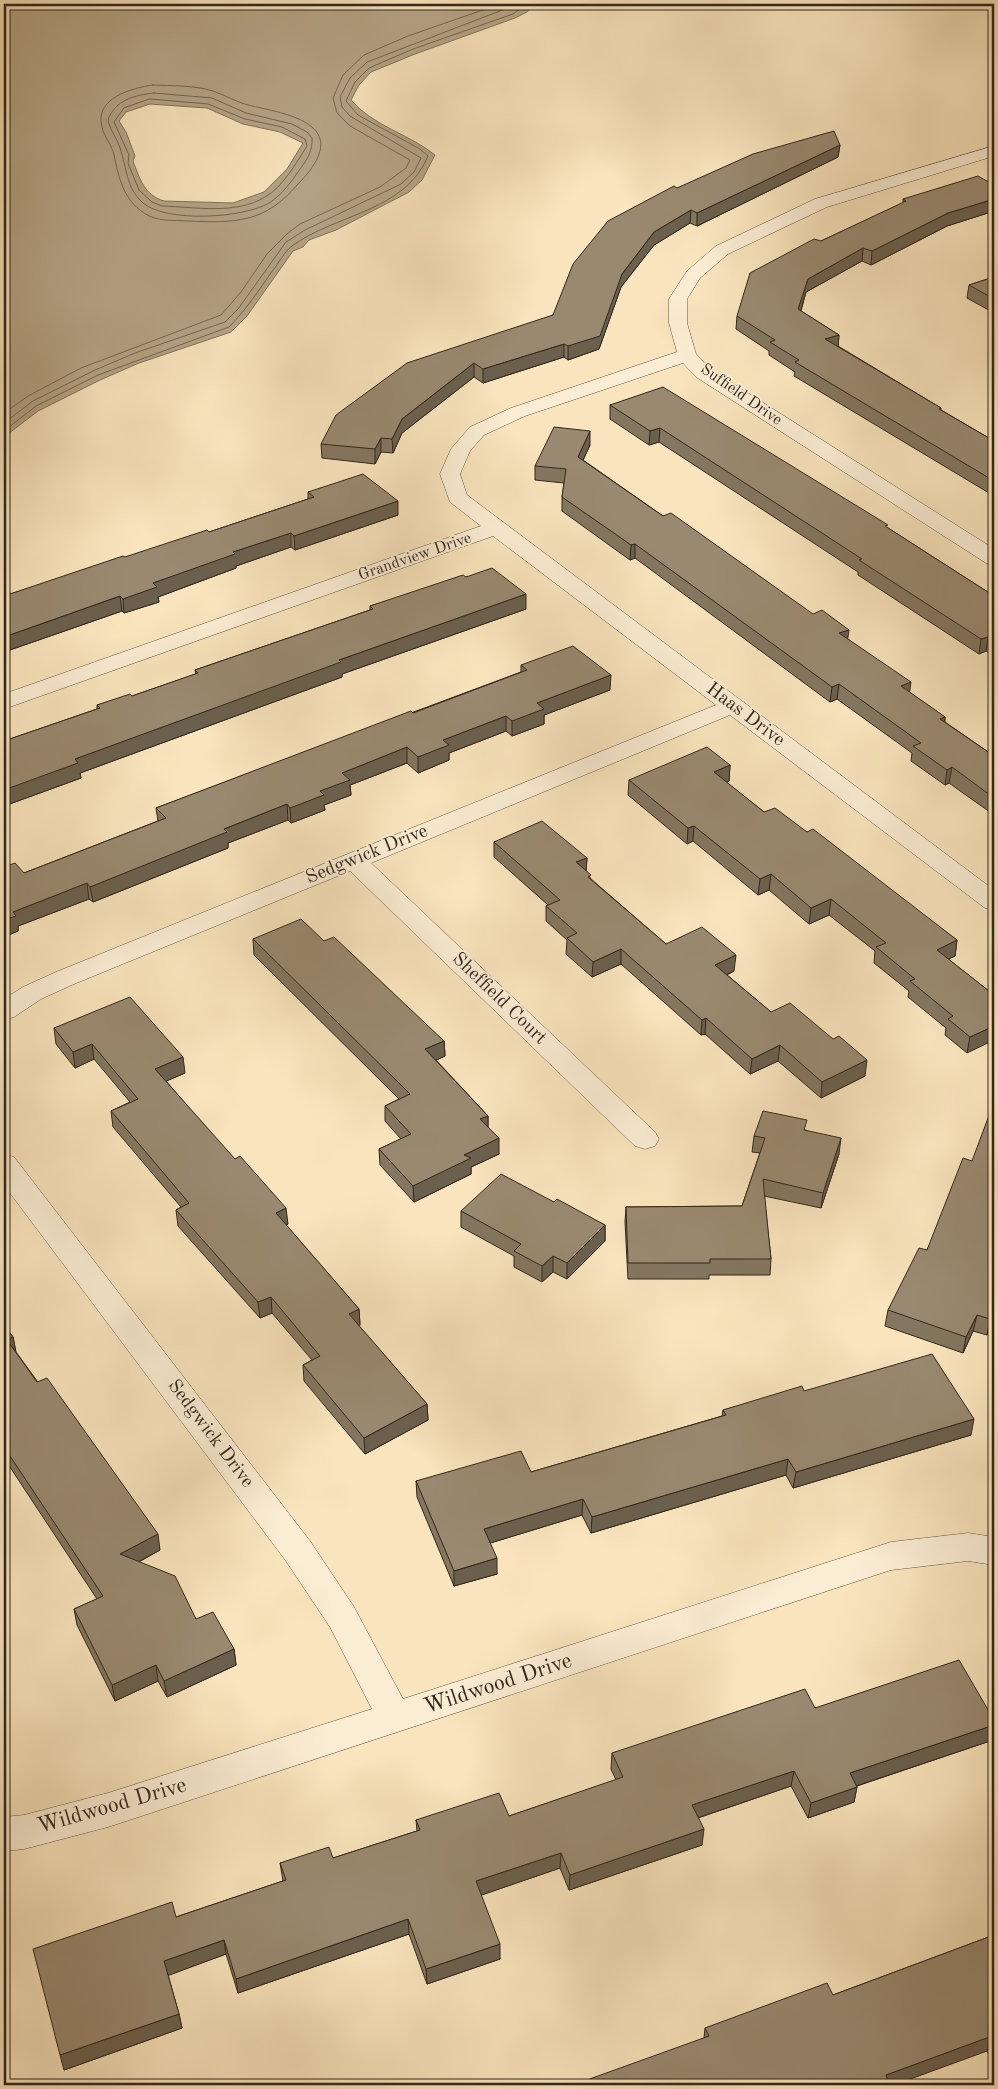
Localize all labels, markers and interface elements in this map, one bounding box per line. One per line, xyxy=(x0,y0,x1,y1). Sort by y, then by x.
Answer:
street label: Suffield Drive xyxy=(697,361,785,429)
street label: Grandview Drive xyxy=(356,530,474,584)
street label: Haas Drive xyxy=(702,679,788,751)
street label: Sedgwick Drive xyxy=(303,822,431,888)
street label: Sheffield Court xyxy=(448,949,550,1049)
street label: Sedgwick Drive xyxy=(163,1376,257,1492)
street label: Wildwood Drive xyxy=(421,1650,575,1718)
street label: Wildwood Drive xyxy=(35,1774,189,1838)

